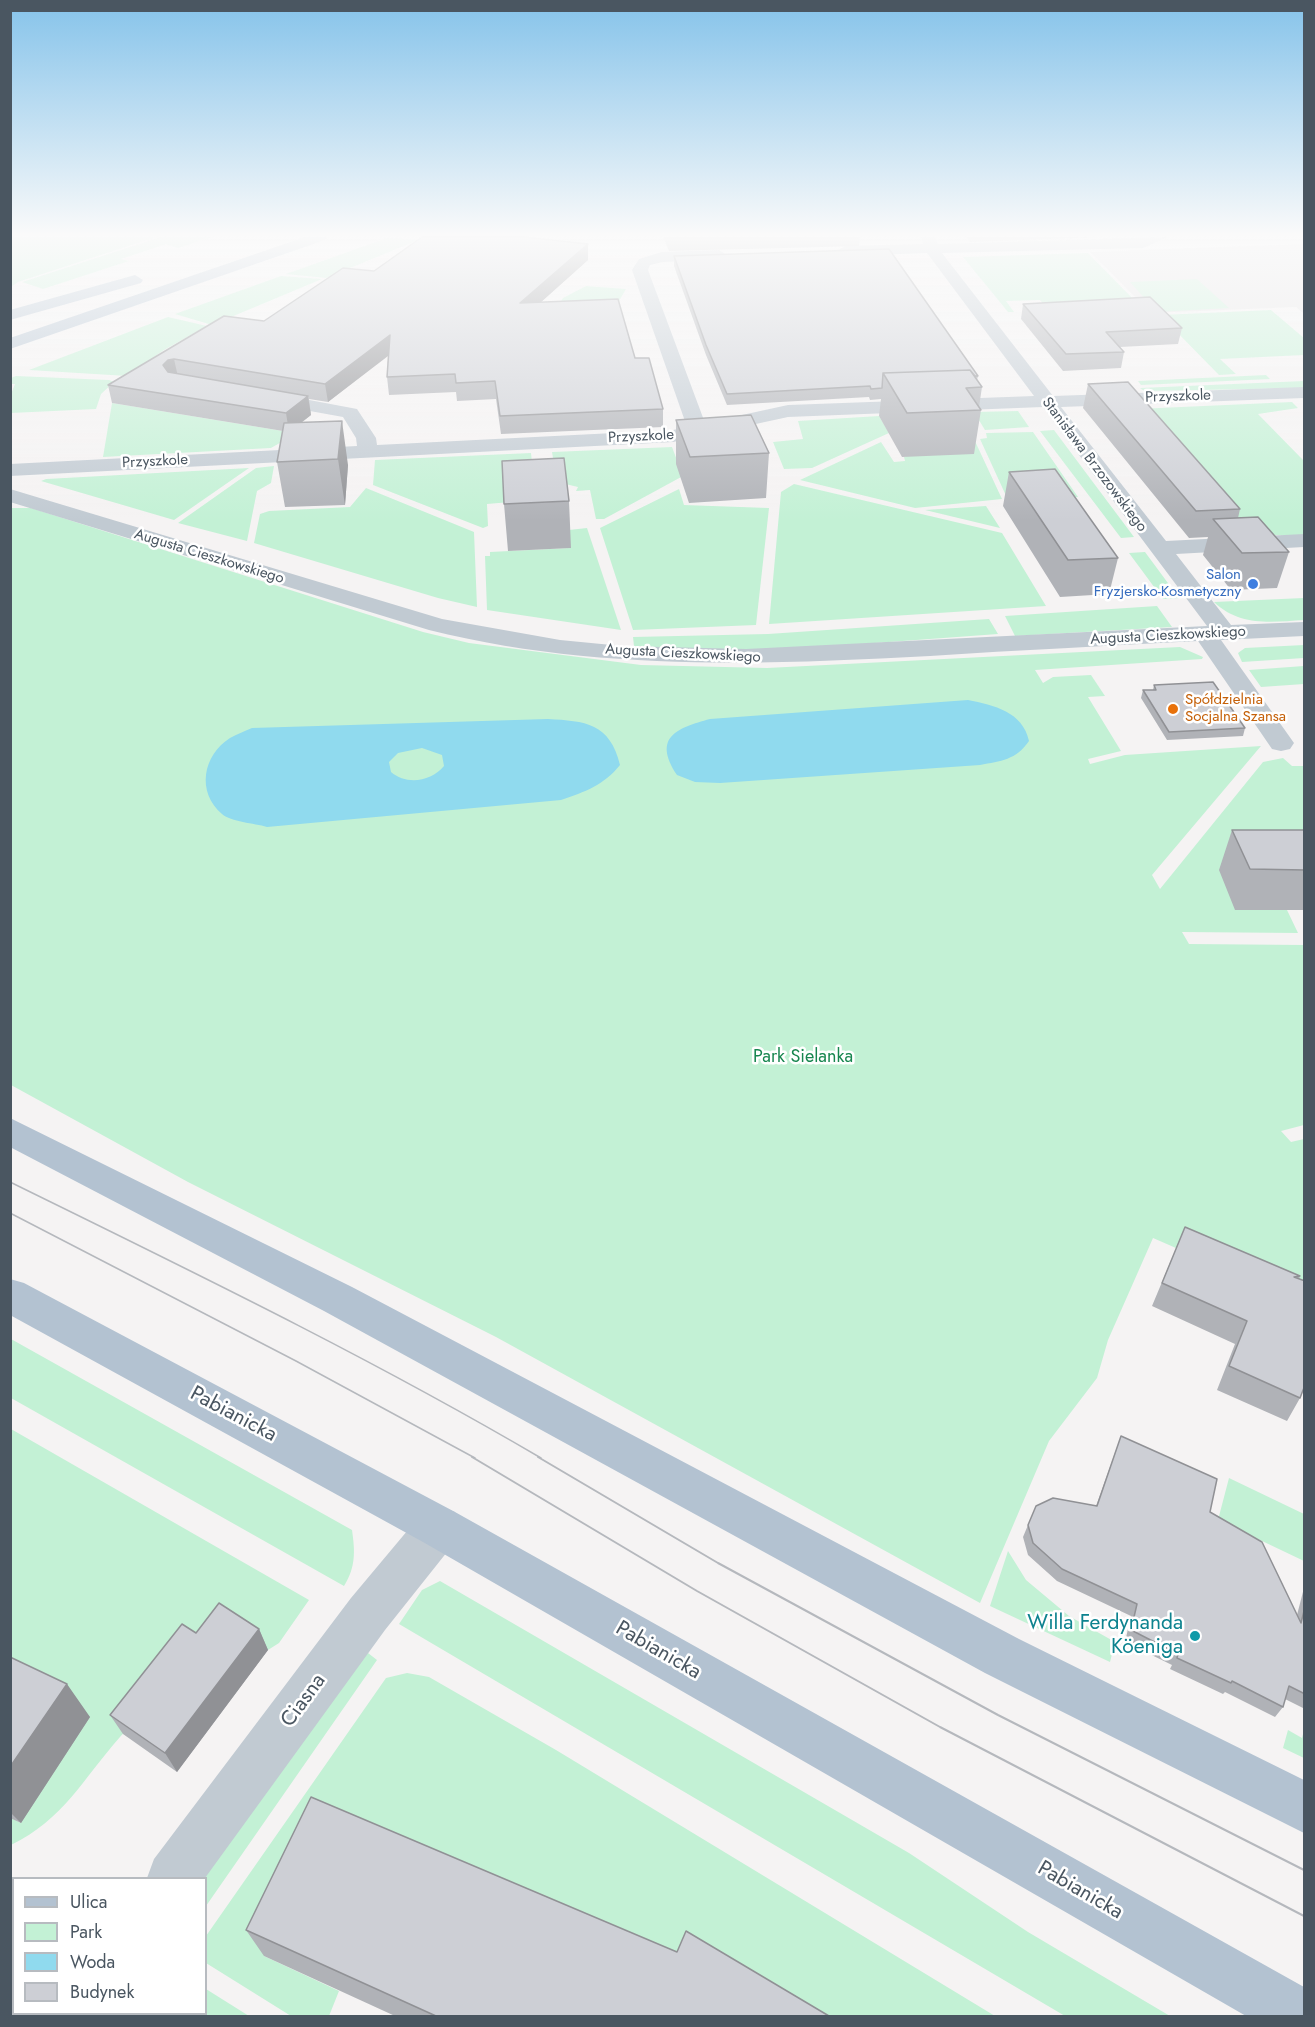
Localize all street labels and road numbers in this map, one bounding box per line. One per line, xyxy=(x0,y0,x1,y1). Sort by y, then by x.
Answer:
street label: Przyszkole xyxy=(1145,387,1211,407)
street label: Stanisława Brzozowskiego xyxy=(1038,394,1150,536)
street label: Przyszkole xyxy=(608,426,674,448)
street label: Przyszkole xyxy=(122,451,188,473)
street label: Augusta Cieszkowskiego xyxy=(132,526,286,588)
street label: Augusta Cieszkowskiego xyxy=(1090,623,1246,649)
street label: Augusta Cieszkowskiego xyxy=(605,641,761,667)
street label: Pabianicka xyxy=(185,1382,281,1448)
street label: Pabianicka xyxy=(611,1616,705,1686)
street label: Ciasna xyxy=(276,1670,332,1732)
street label: Pabianicka xyxy=(1033,1856,1127,1926)

